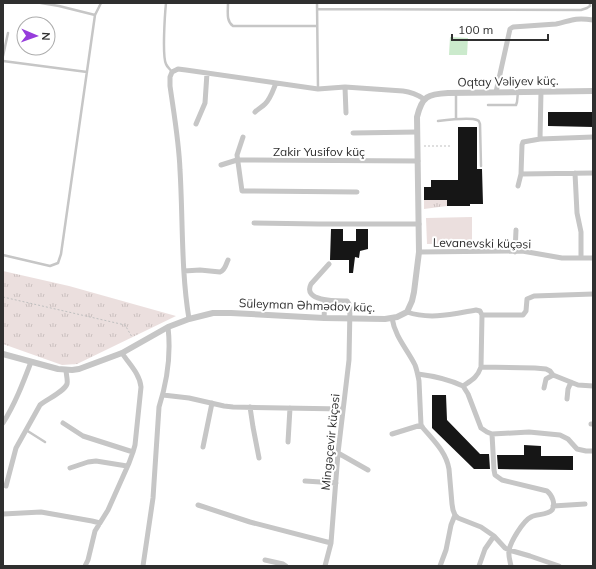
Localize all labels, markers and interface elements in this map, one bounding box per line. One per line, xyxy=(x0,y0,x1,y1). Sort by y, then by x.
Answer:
north arrow xyxy=(16,16,56,56)
scale bar xyxy=(452,16,548,42)
text: 100 m xyxy=(458,22,493,37)
text: N xyxy=(39,32,53,41)
street label: Oqtay Vəliyev küç. xyxy=(457,73,559,89)
street label: Zakir Yusifov küç xyxy=(273,144,365,159)
street label: Levanevski küçəsi xyxy=(433,235,532,251)
street label: Süleyman Əhmədov küç. xyxy=(239,295,375,315)
street label: Mingəçevir küçəsi xyxy=(317,393,343,491)

